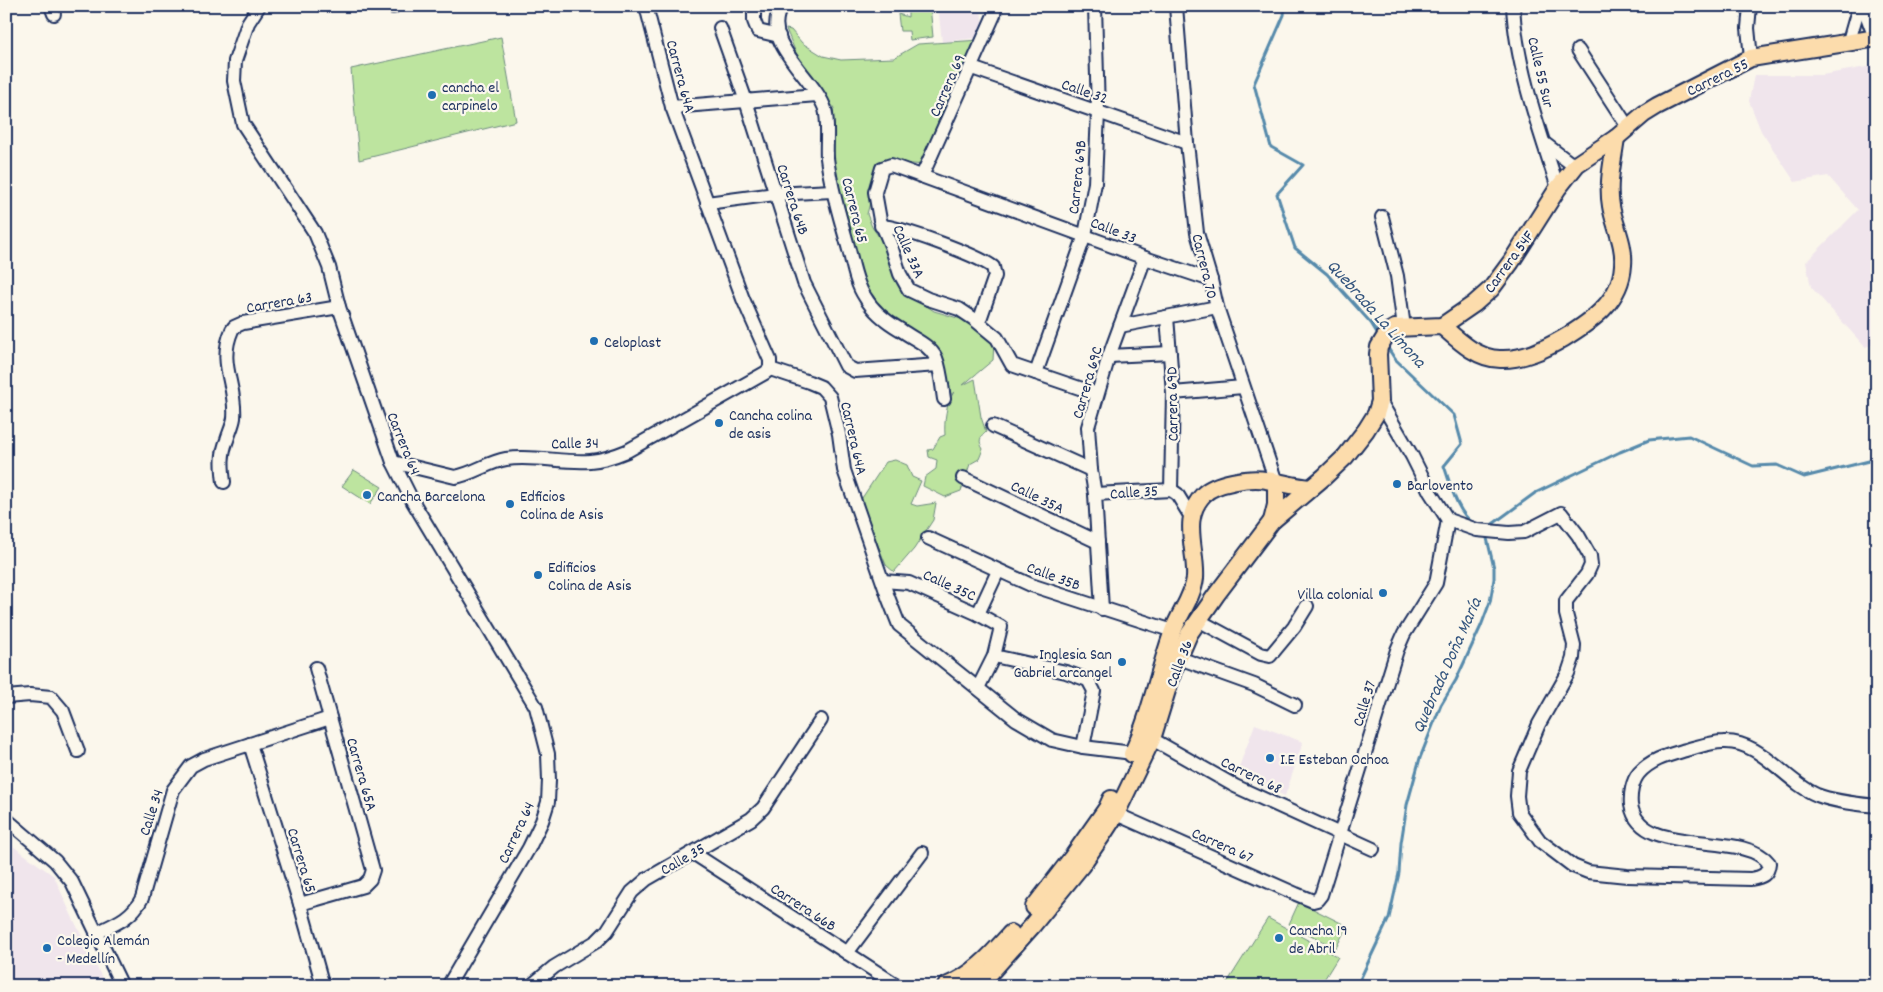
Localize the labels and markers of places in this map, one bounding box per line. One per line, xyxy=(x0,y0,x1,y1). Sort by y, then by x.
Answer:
place label: cancha el carpinelo xyxy=(442,77,499,118)
marker: cancha el carpinelo xyxy=(426,89,438,101)
place label: Celoplast xyxy=(604,332,661,355)
marker: Celoplast xyxy=(588,335,600,347)
place label: Cancha colina de asis xyxy=(729,405,812,446)
marker: Cancha colina de asis xyxy=(713,417,725,429)
place label: Barlovento xyxy=(1407,475,1473,498)
marker: Barlovento xyxy=(1391,478,1403,490)
place label: Cancha Barcelona xyxy=(377,486,486,509)
place label: Edficios Colina de Asis xyxy=(520,486,604,527)
marker: Cancha Barcelona xyxy=(361,489,373,501)
marker: Edficios Colina de Asis xyxy=(504,498,516,510)
place label: Edificios Colina de Asis xyxy=(548,557,632,598)
marker: Edificios Colina de Asis xyxy=(532,569,544,581)
place label: Villa colonial xyxy=(1297,584,1373,607)
marker: Villa colonial xyxy=(1377,587,1389,599)
place label: Inglesia San Gabriel arcangel xyxy=(1013,644,1112,685)
marker: Inglesia San Gabriel arcangel xyxy=(1116,656,1128,668)
place label: I.E Esteban Ochoa xyxy=(1280,749,1389,772)
marker: I.E Esteban Ochoa xyxy=(1264,752,1276,764)
place label: Cancha 19 de Abril xyxy=(1289,920,1348,961)
place label: Colegio Alemán - Medellín xyxy=(57,930,150,971)
marker: Cancha 19 de Abril xyxy=(1273,932,1285,944)
marker: Colegio Alemán - Medellín xyxy=(41,942,53,954)

